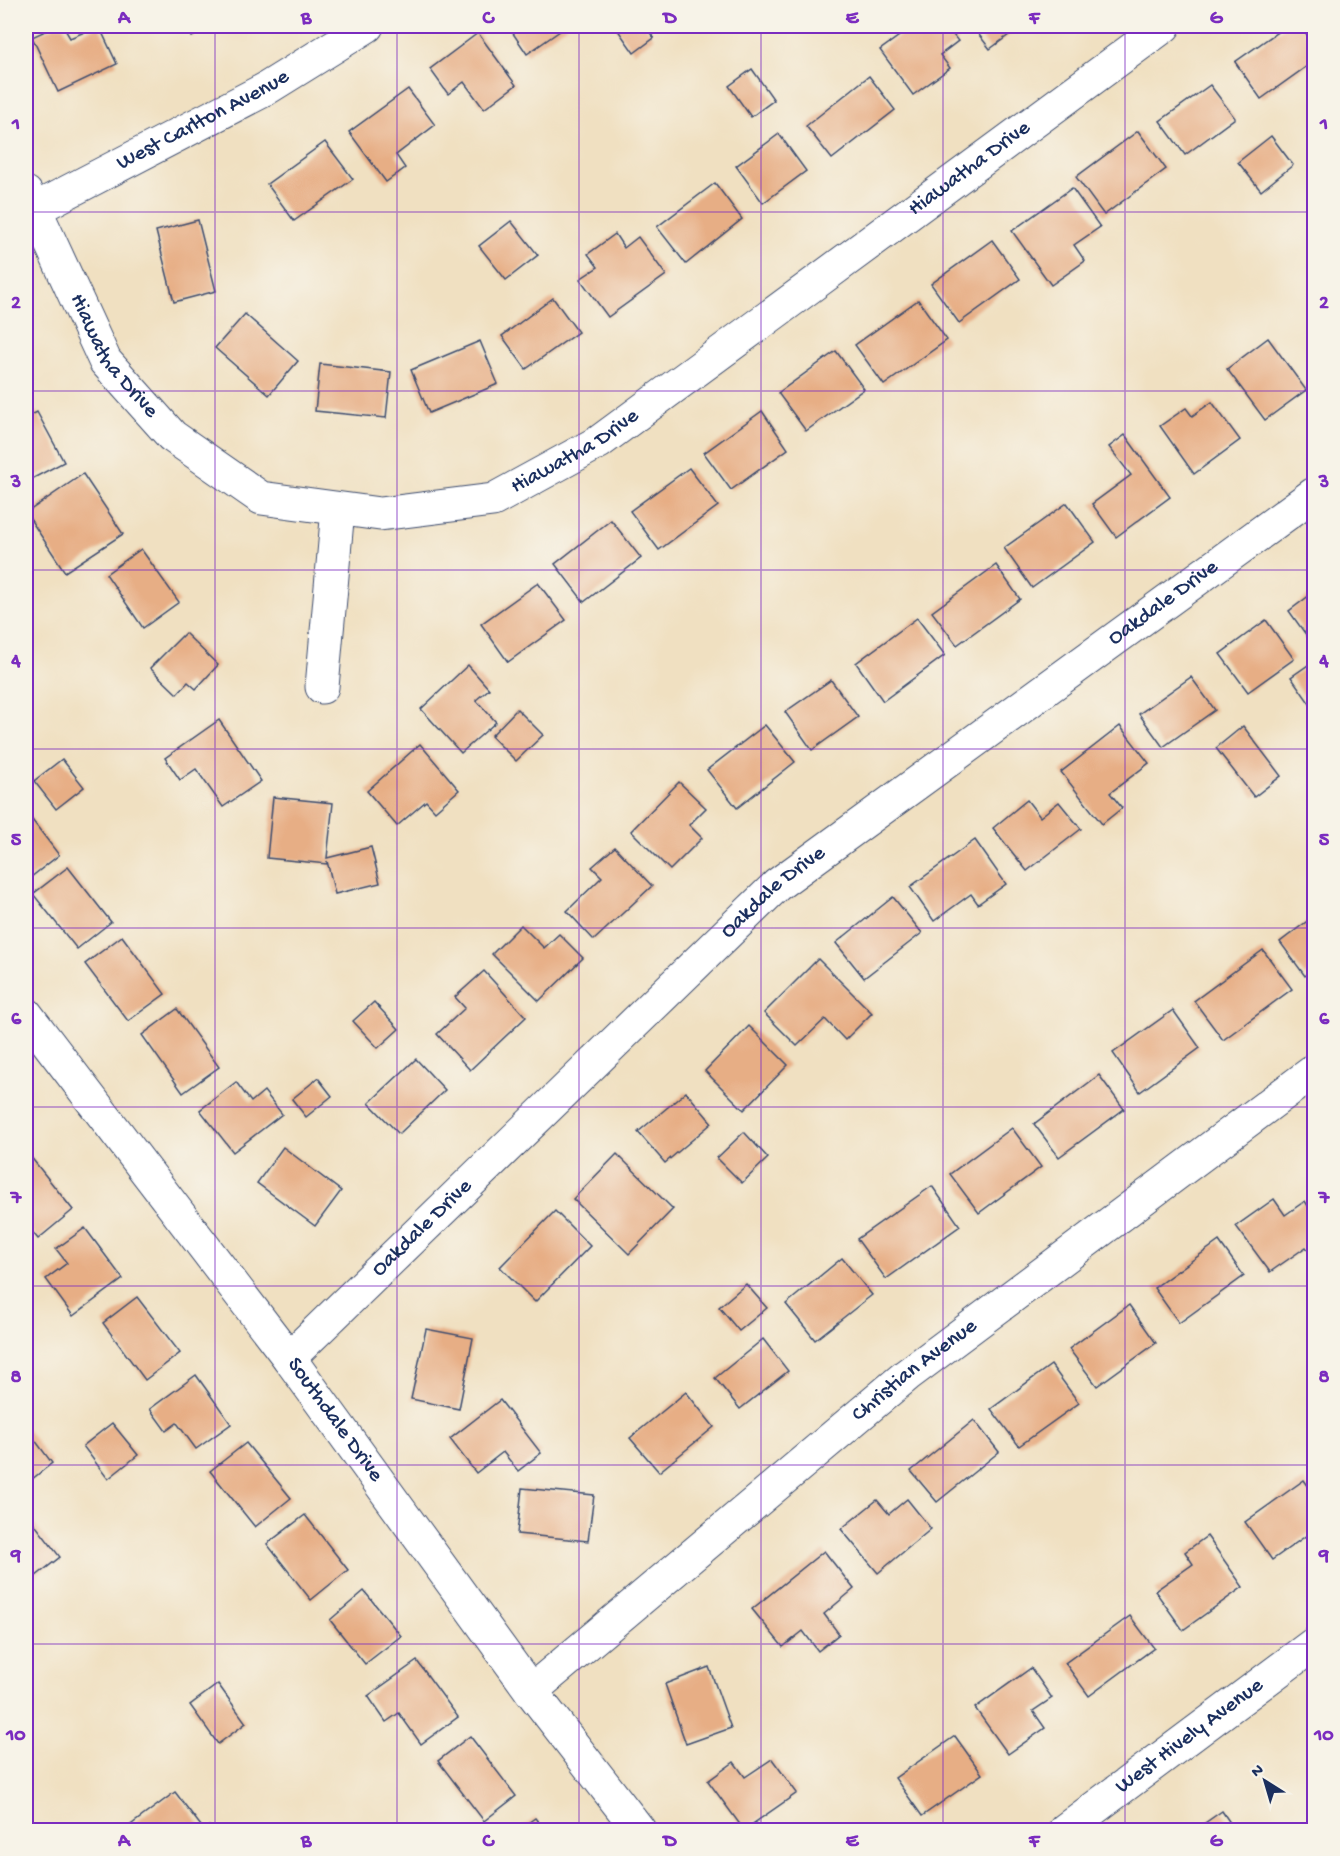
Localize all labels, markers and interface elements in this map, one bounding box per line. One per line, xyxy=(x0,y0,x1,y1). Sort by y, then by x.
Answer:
text: A xyxy=(117,8,132,31)
text: B xyxy=(300,8,312,31)
text: C xyxy=(482,8,496,31)
text: D xyxy=(661,8,677,31)
text: E xyxy=(846,8,860,31)
text: F xyxy=(1028,8,1041,31)
text: G xyxy=(1210,8,1224,31)
street label: West Carlton Avenue xyxy=(113,64,295,177)
text: 1 xyxy=(11,114,20,137)
text: 1 xyxy=(1319,114,1328,137)
street label: Hiawatha Drive xyxy=(904,115,1036,222)
street label: Hiawatha Drive xyxy=(63,290,164,424)
text: 2 xyxy=(11,293,21,316)
text: 2 xyxy=(1319,293,1329,316)
street label: Hiawatha Drive xyxy=(507,403,645,500)
text: 3 xyxy=(10,472,21,495)
text: 3 xyxy=(1318,472,1329,495)
street label: Oakdale Drive xyxy=(1104,554,1224,652)
text: 4 xyxy=(10,651,21,674)
text: 4 xyxy=(1318,651,1329,674)
text: 5 xyxy=(11,830,22,853)
text: 5 xyxy=(1319,830,1330,853)
street label: Oakdale Drive xyxy=(716,840,831,945)
text: 6 xyxy=(11,1009,22,1032)
text: 6 xyxy=(1319,1009,1330,1032)
street label: Oakdale Drive xyxy=(367,1174,479,1283)
text: 7 xyxy=(10,1188,23,1211)
text: 7 xyxy=(1318,1188,1331,1211)
street label: Christian Avenue xyxy=(847,1313,983,1428)
street label: Southdale Drive xyxy=(280,1353,388,1488)
text: 8 xyxy=(11,1367,22,1390)
text: 8 xyxy=(1319,1367,1330,1390)
text: 9 xyxy=(10,1546,21,1569)
text: 9 xyxy=(1318,1546,1329,1569)
street label: West Hively Avenue xyxy=(1111,1673,1270,1800)
text: 10 xyxy=(5,1725,26,1748)
text: 10 xyxy=(1313,1725,1334,1748)
north arrow xyxy=(1235,1751,1295,1811)
text: N xyxy=(1248,1761,1268,1783)
text: A xyxy=(117,1831,132,1854)
text: B xyxy=(300,1831,312,1854)
text: C xyxy=(482,1831,496,1854)
text: D xyxy=(661,1831,677,1854)
text: E xyxy=(846,1831,860,1854)
text: F xyxy=(1028,1831,1041,1854)
text: G xyxy=(1210,1831,1224,1854)

